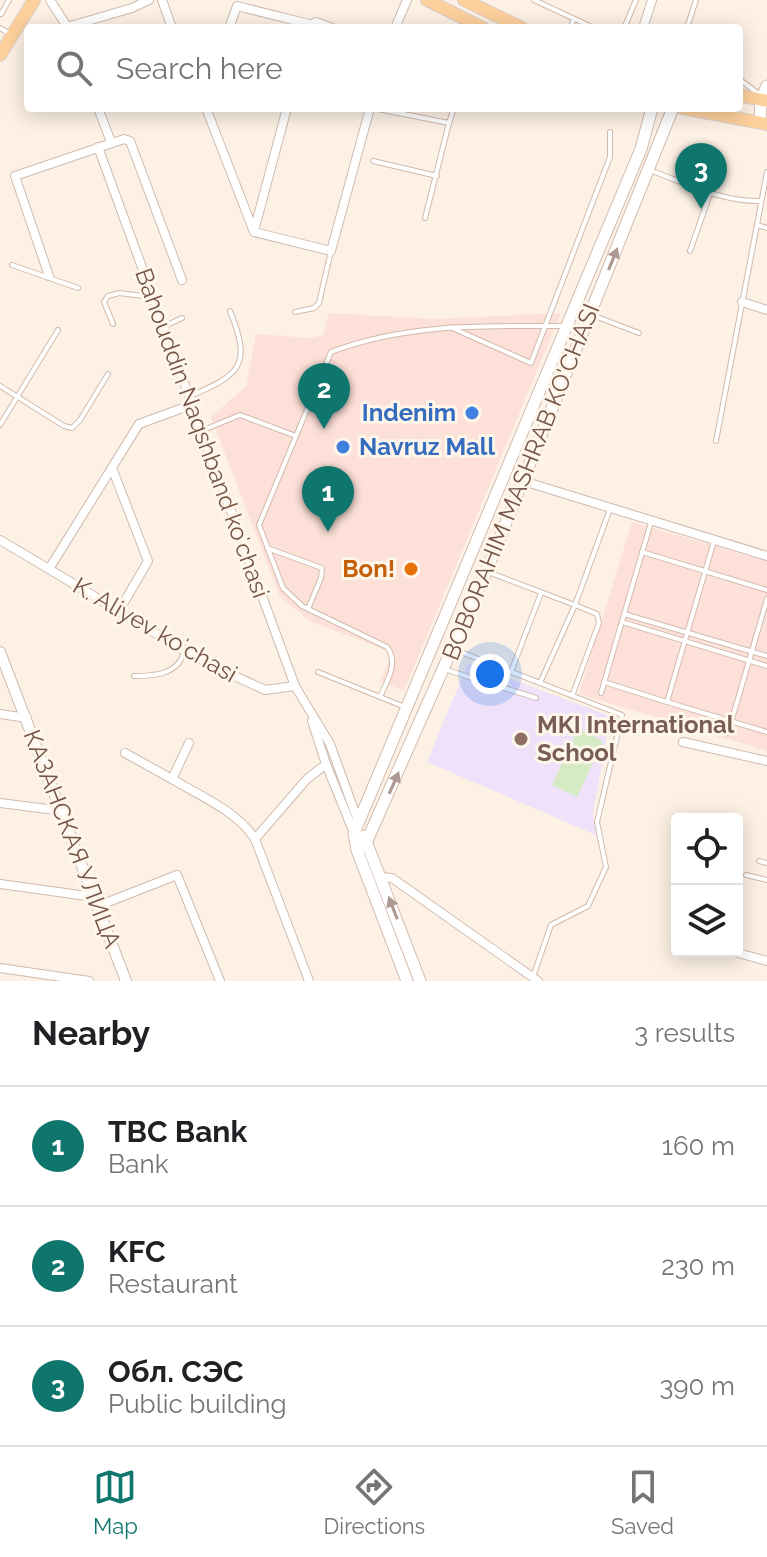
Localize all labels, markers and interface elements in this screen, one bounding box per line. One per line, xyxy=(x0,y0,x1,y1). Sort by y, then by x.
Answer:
search box xyxy=(24,24,743,112)
icon: search xyxy=(52,46,96,90)
text: Search here xyxy=(116,51,283,86)
pin: 3 xyxy=(675,143,727,209)
one-way arrow xyxy=(606,247,619,271)
street label: Bahouddin Naqshband koʻchasi xyxy=(129,264,276,602)
street label: BOBORAHIM MASHRAB KO'CHASI xyxy=(436,299,605,664)
pin: 2 xyxy=(298,363,350,429)
place label: Indenim xyxy=(362,398,456,427)
marker: Indenim xyxy=(463,404,481,422)
place label: Navruz Mall xyxy=(359,432,495,461)
marker: Navruz Mall xyxy=(334,438,352,456)
pin: 1 xyxy=(302,466,354,532)
place label: Bon! xyxy=(342,554,395,583)
marker: Bon! xyxy=(402,560,420,578)
street label: K. Aliyev koʻchasi xyxy=(68,571,243,688)
your location xyxy=(470,654,510,694)
place label: MKI International School xyxy=(537,710,735,767)
street label: КАЗАНСКАЯ УЛИЦА xyxy=(17,726,127,952)
marker: MKI International School xyxy=(512,730,530,748)
one-way arrow xyxy=(387,771,400,794)
map controls xyxy=(671,813,743,957)
button: locate xyxy=(671,813,743,885)
button: layers xyxy=(671,885,743,957)
one-way arrow xyxy=(386,896,398,920)
text: Nearby xyxy=(32,1013,150,1053)
text: 3 results xyxy=(634,1018,735,1048)
text: TBC Bank xyxy=(108,1114,247,1149)
text: 1 xyxy=(52,1131,64,1161)
text: 160 m xyxy=(662,1131,735,1161)
text: Bank xyxy=(108,1149,168,1179)
text: KFC xyxy=(108,1234,166,1269)
text: 2 xyxy=(51,1251,65,1281)
text: 230 m xyxy=(661,1251,735,1281)
text: Restaurant xyxy=(108,1269,238,1299)
text: Обл. СЭС xyxy=(108,1354,244,1389)
text: 3 xyxy=(51,1371,65,1401)
text: 390 m xyxy=(659,1371,735,1401)
text: Public building xyxy=(108,1389,287,1419)
tab: Map xyxy=(93,1465,138,1539)
tab: Directions xyxy=(324,1465,425,1539)
tab: Saved xyxy=(611,1465,674,1539)

